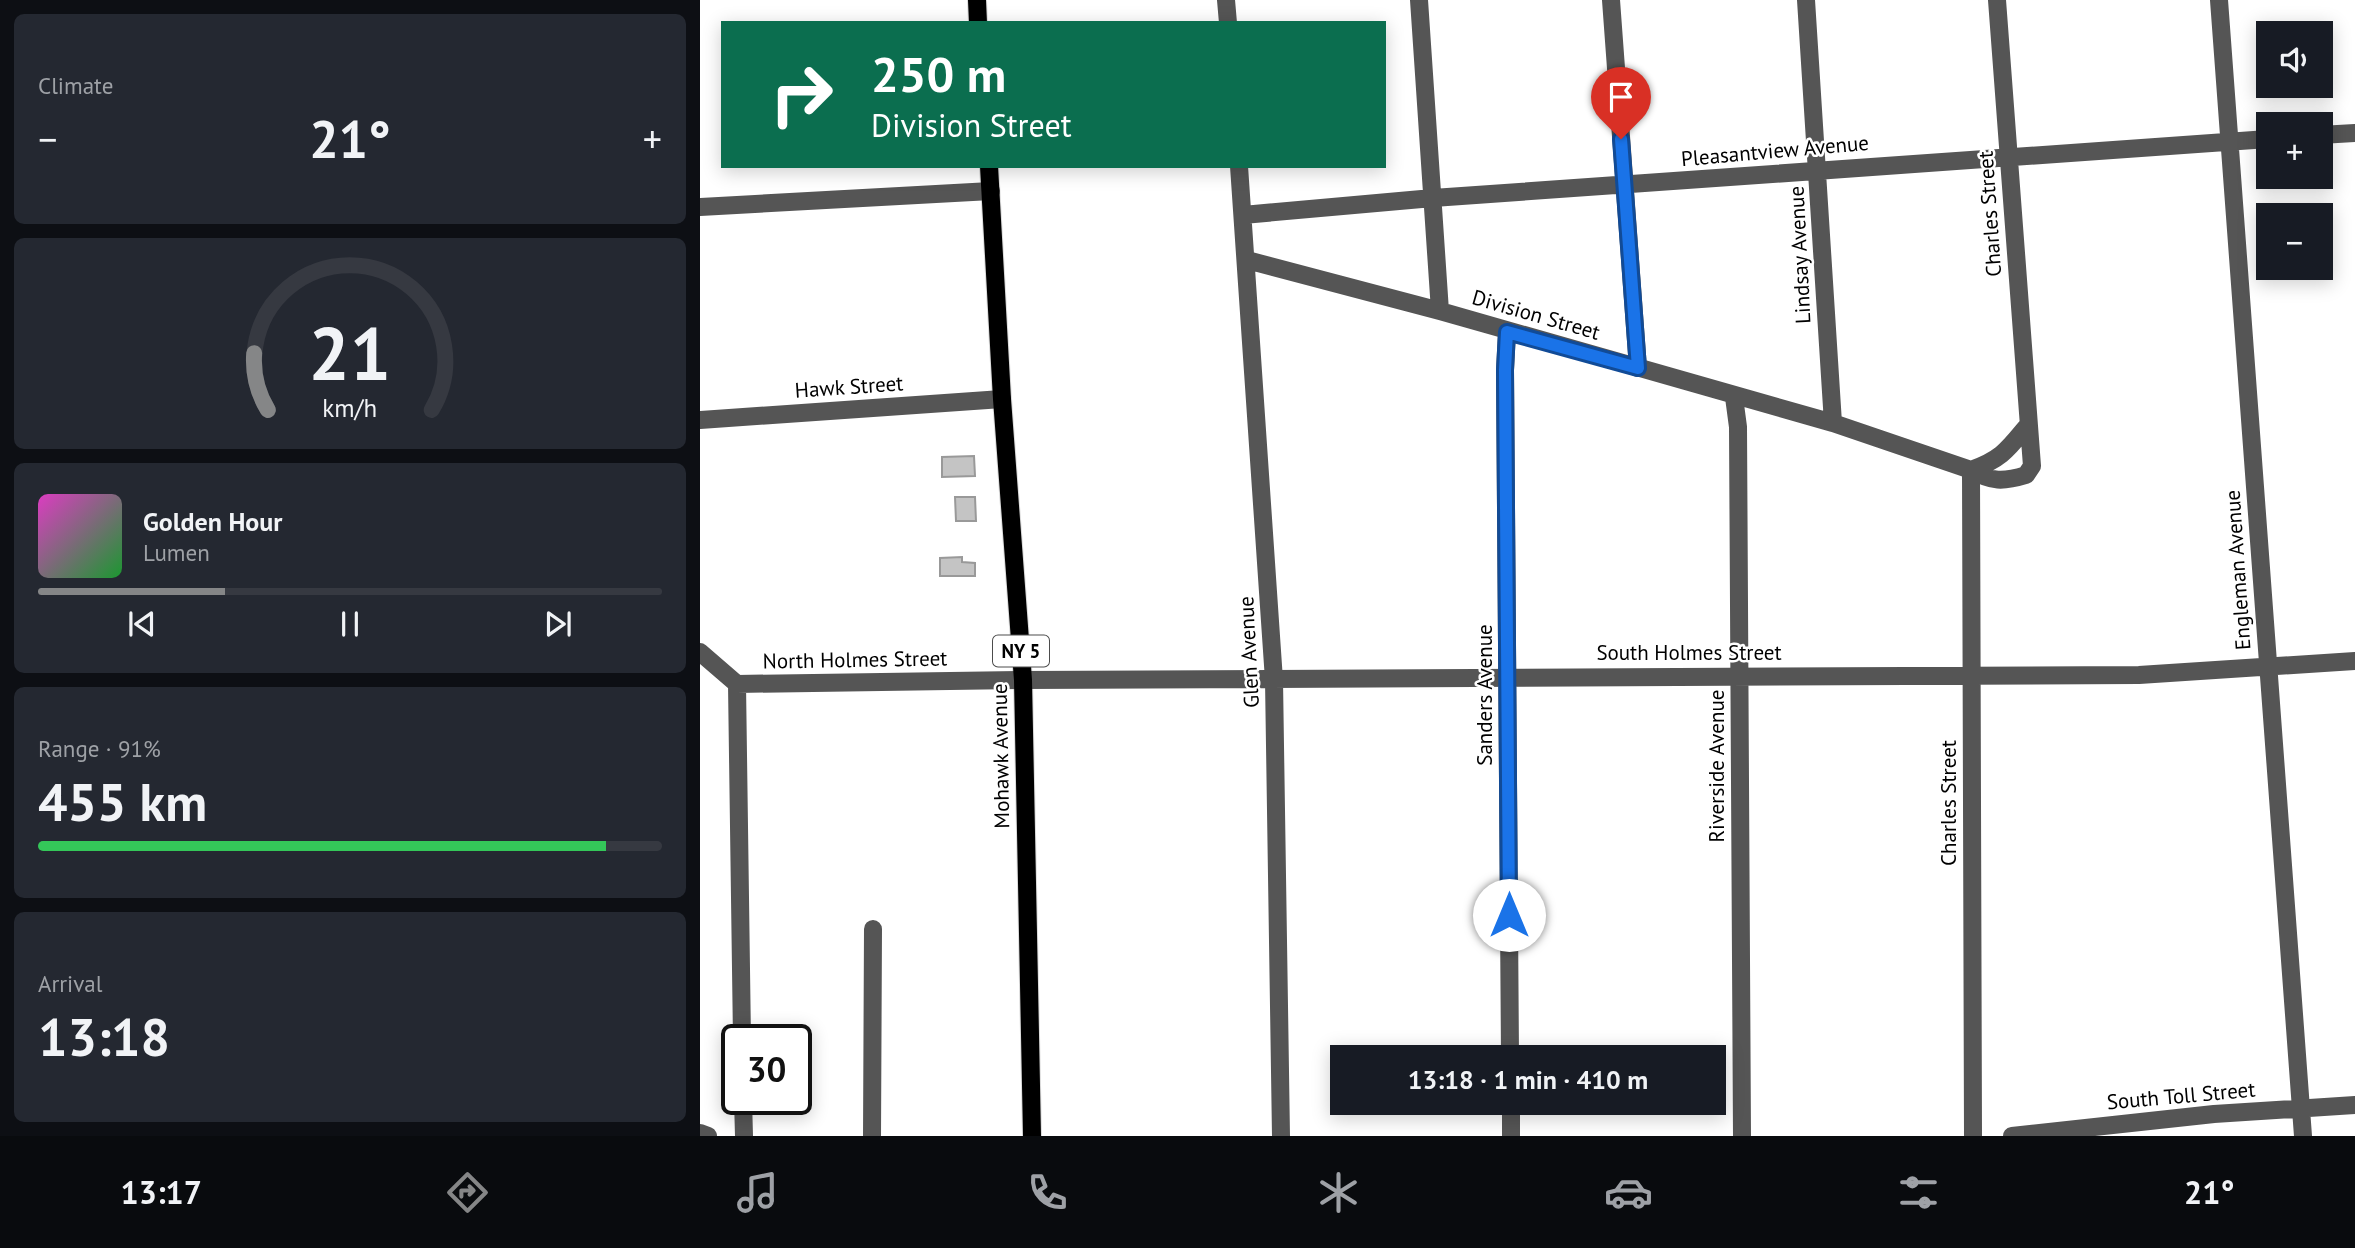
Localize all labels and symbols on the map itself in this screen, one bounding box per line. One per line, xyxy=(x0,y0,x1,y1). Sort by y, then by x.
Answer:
pin xyxy=(1591,67,1651,139)
street label: Pleasantview Avenue xyxy=(1680,129,1870,172)
street label: Charles Street xyxy=(1972,150,2007,278)
street label: Lindsay Avenue xyxy=(1782,185,1817,325)
street label: Division Street xyxy=(1469,283,1603,346)
street label: Hawk Street xyxy=(794,369,904,404)
street label: Engleman Avenue xyxy=(2218,489,2257,651)
street label: Glen Avenue xyxy=(1232,596,1265,708)
street label: Sanders Avenue xyxy=(1471,624,1498,766)
road number: NY 5 xyxy=(993,636,1049,666)
street label: South Holmes Street xyxy=(1596,639,1782,666)
street label: North Holmes Street xyxy=(762,644,948,675)
street label: Mohawk Avenue xyxy=(986,683,1015,829)
street label: Riverside Avenue xyxy=(1703,690,1730,842)
street label: Charles Street xyxy=(1935,740,1962,866)
position arrow xyxy=(1472,878,1546,952)
speed limit sign: 30 xyxy=(721,1024,812,1115)
street label: South Toll Street xyxy=(2106,1076,2256,1115)

